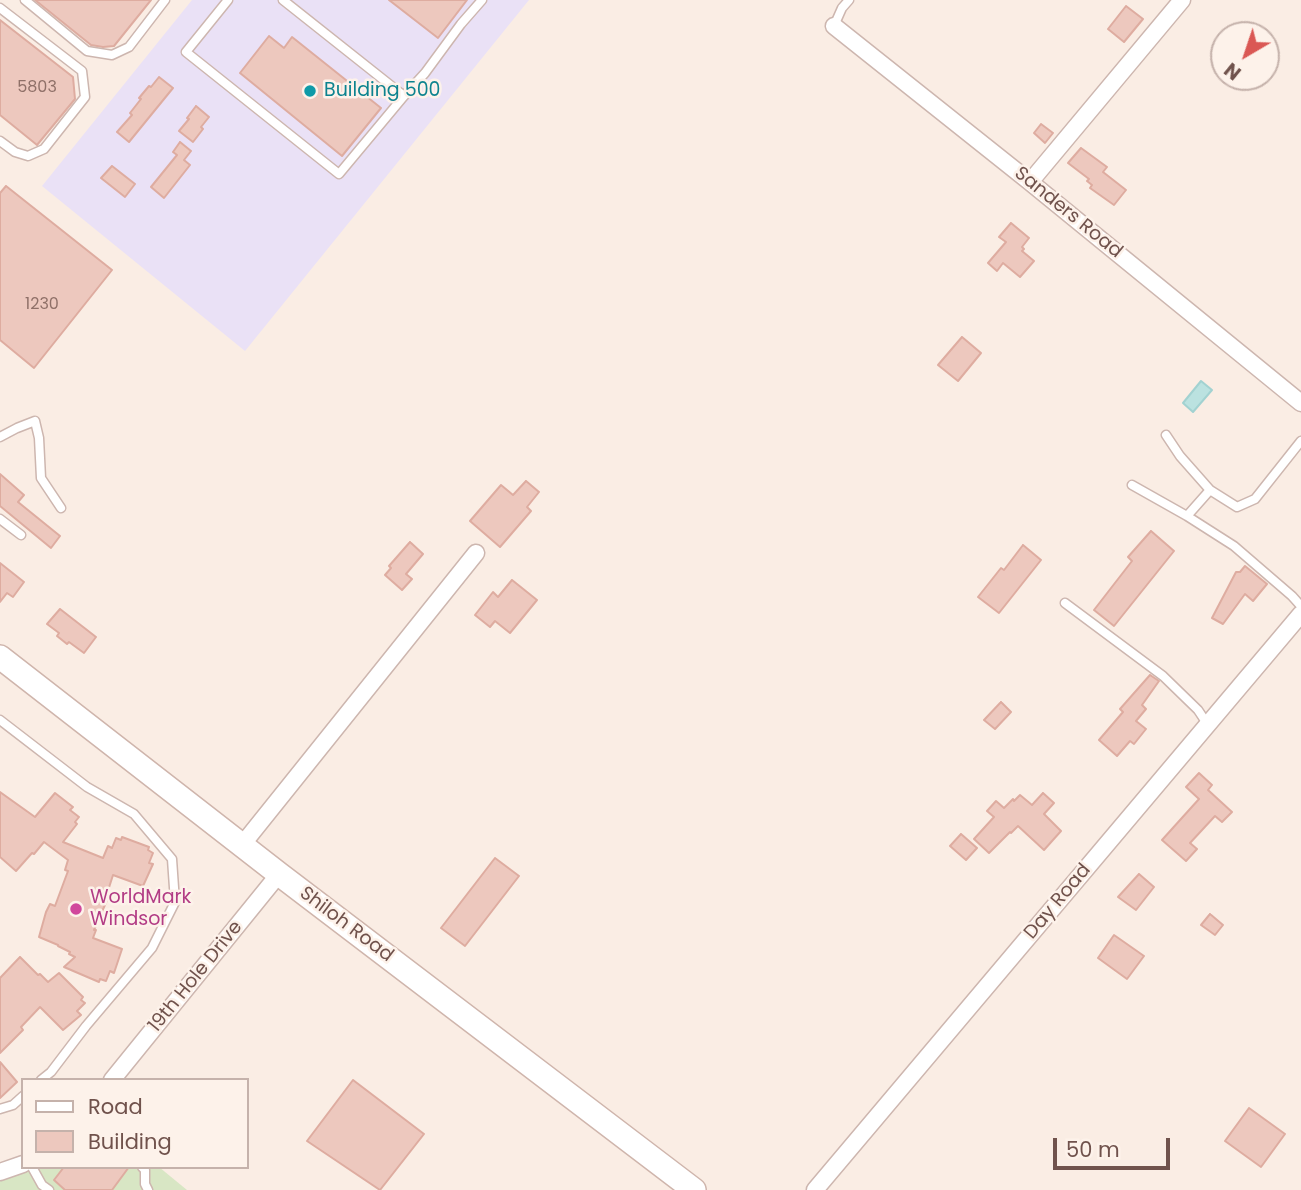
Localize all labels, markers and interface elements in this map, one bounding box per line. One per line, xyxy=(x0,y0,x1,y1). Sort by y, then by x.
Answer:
north arrow xyxy=(1210,21,1280,91)
text: N xyxy=(1219,56,1247,86)
house number: 5803 xyxy=(17,78,57,98)
place label: Building 500 xyxy=(324,80,441,102)
marker: Building 500 xyxy=(302,83,318,99)
street label: Sanders Road xyxy=(1009,163,1127,263)
house number: 1230 xyxy=(25,295,59,315)
street label: Day Road xyxy=(1020,860,1096,944)
street label: Shiloh Road xyxy=(295,882,397,968)
place label: WorldMark Windsor xyxy=(90,887,191,931)
marker: WorldMark Windsor xyxy=(68,901,84,917)
street label: 19th Hole Drive xyxy=(144,917,248,1037)
legend xyxy=(21,1078,248,1169)
text: Road xyxy=(88,1092,143,1121)
scale bar xyxy=(1056,1124,1173,1168)
text: Building xyxy=(88,1127,172,1156)
text: 50 m xyxy=(1066,1135,1120,1164)

